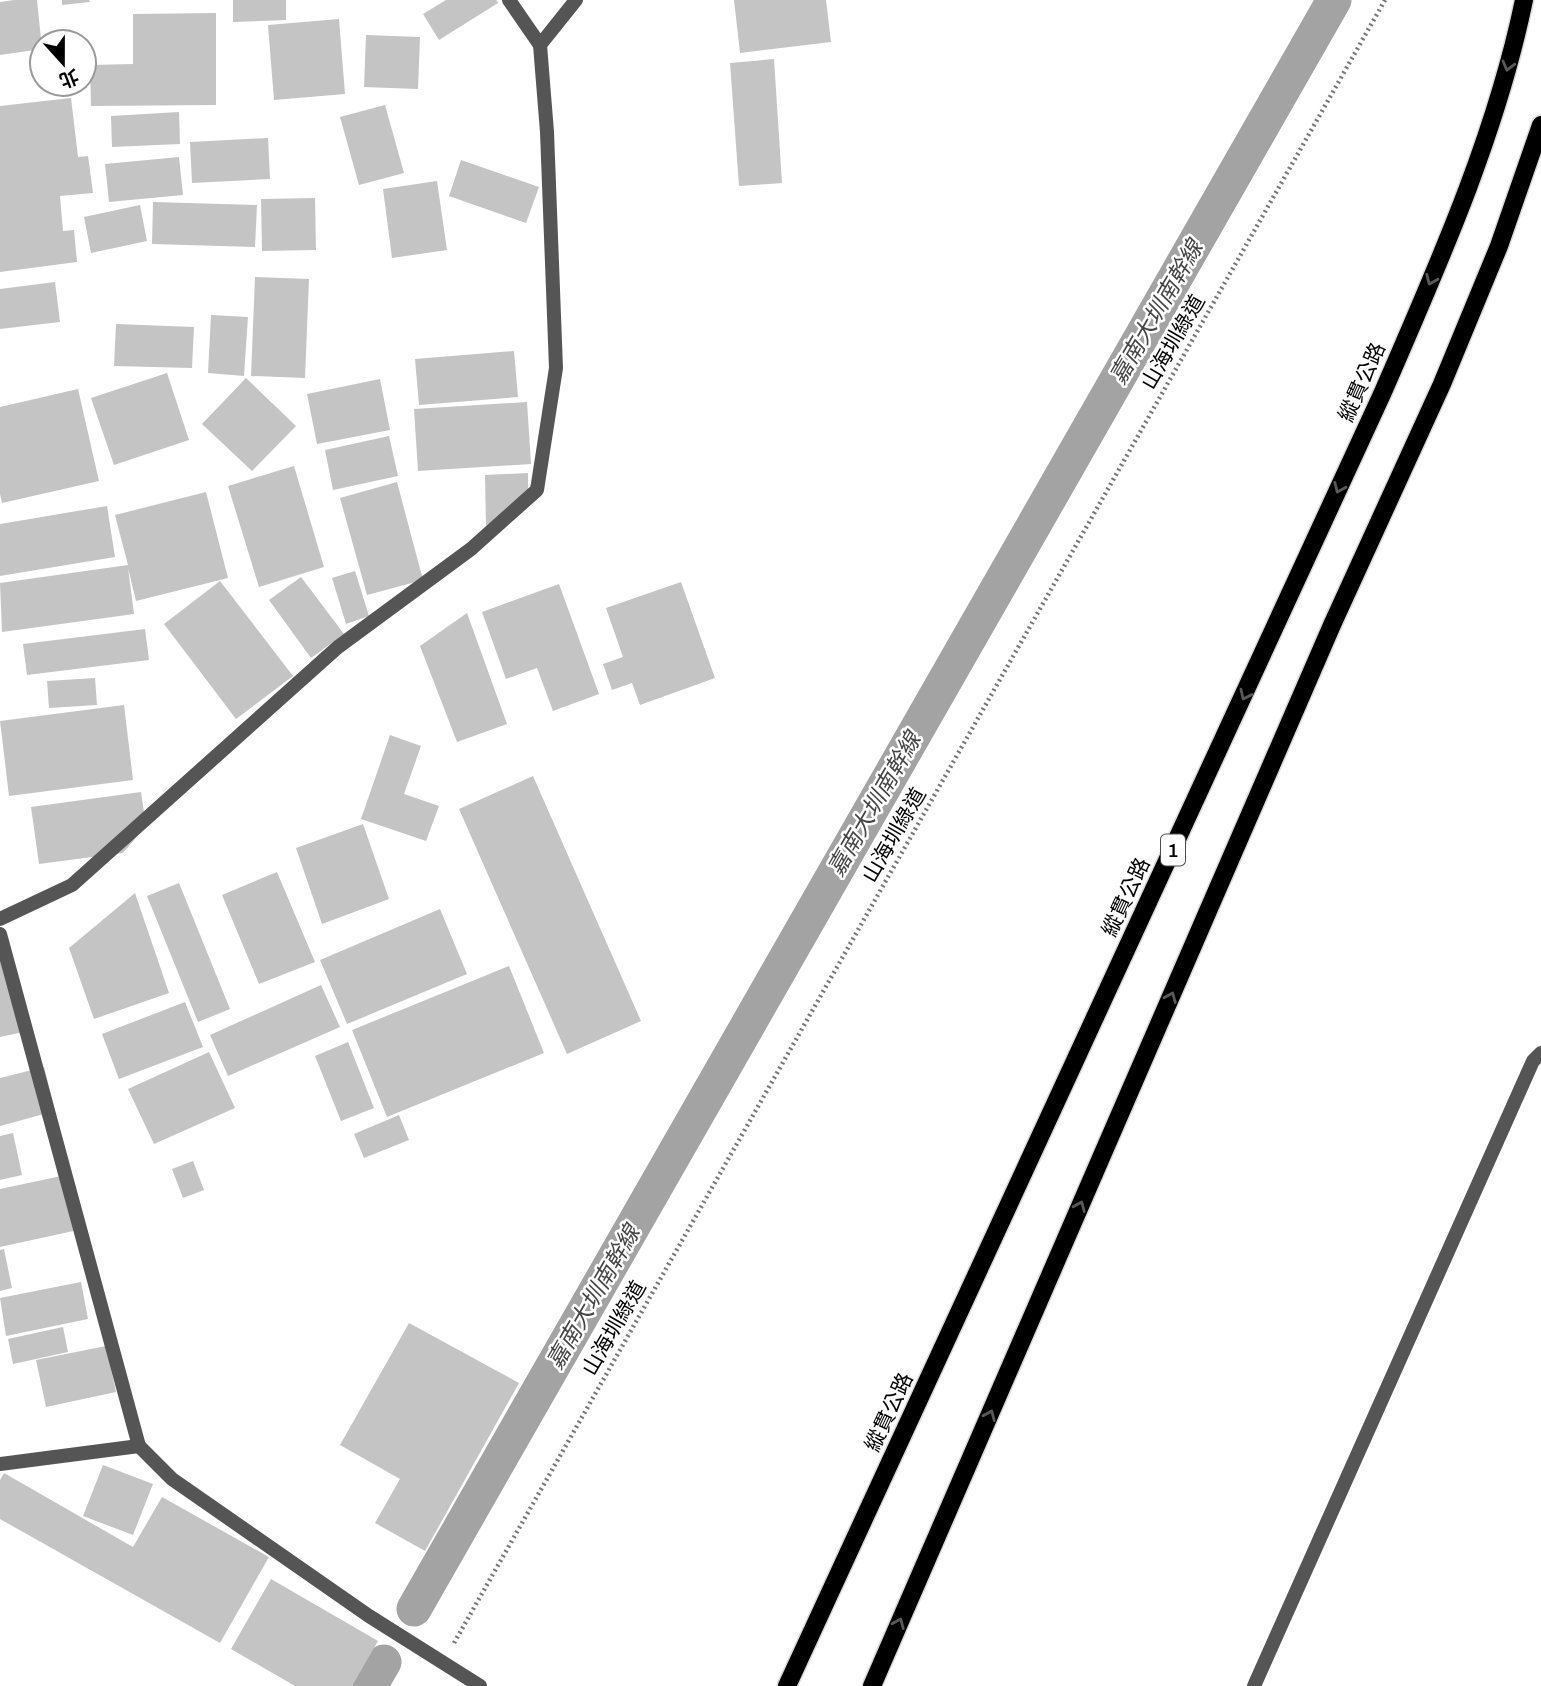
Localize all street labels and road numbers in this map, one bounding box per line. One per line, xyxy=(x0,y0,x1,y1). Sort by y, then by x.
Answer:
street label: 山海圳綠道 xyxy=(1134,289,1211,394)
street label: 縱貫公路 xyxy=(1331,338,1392,426)
street label: 山海圳綠道 xyxy=(855,782,932,887)
road number: 1 xyxy=(1161,834,1185,866)
street label: 縱貫公路 xyxy=(1095,853,1156,941)
street label: 山海圳綠道 xyxy=(575,1275,652,1380)
street label: 縱貫公路 xyxy=(858,1368,919,1456)

